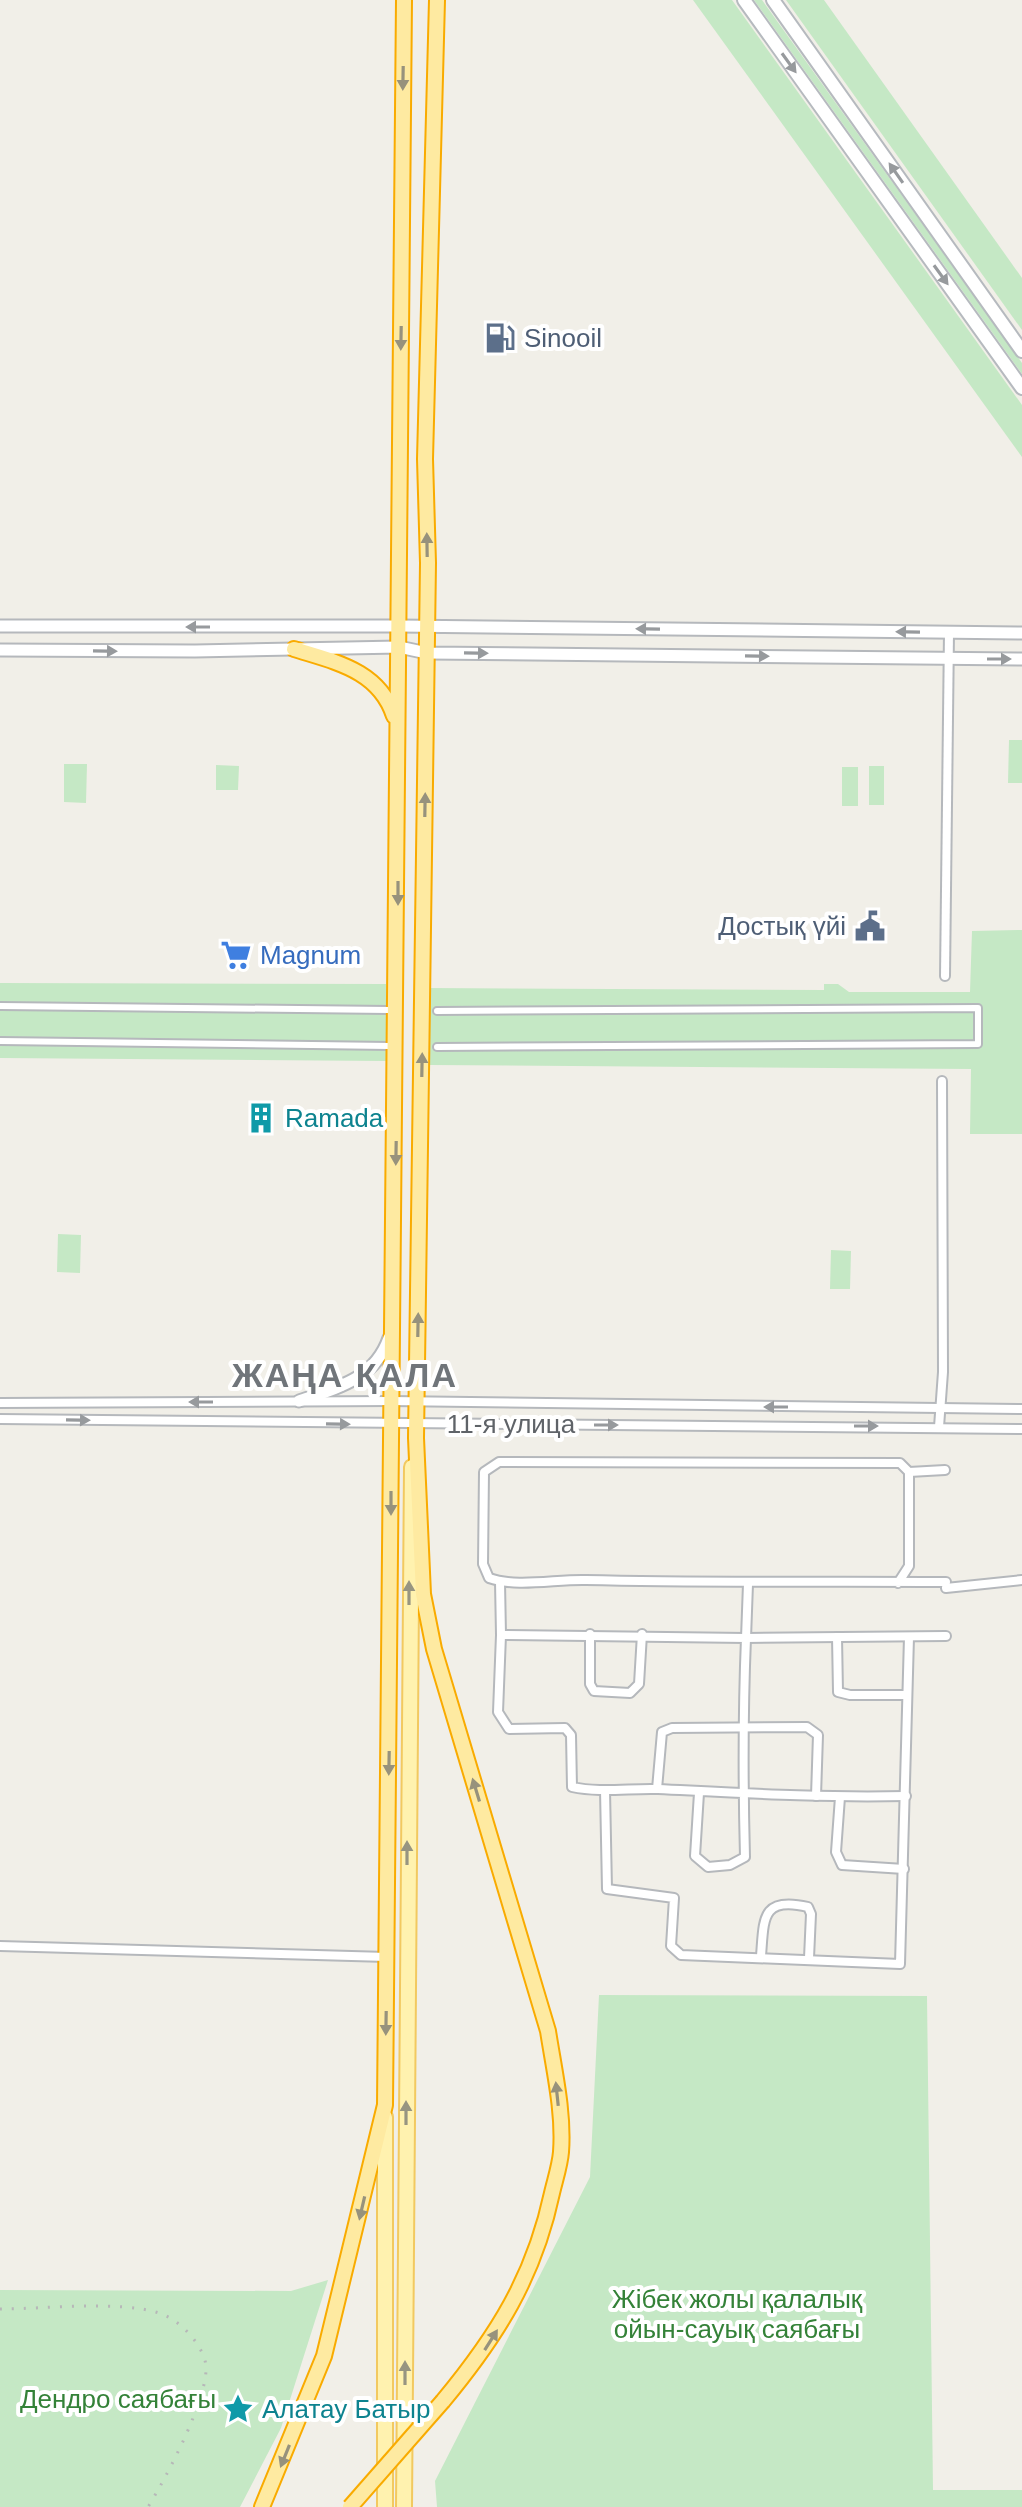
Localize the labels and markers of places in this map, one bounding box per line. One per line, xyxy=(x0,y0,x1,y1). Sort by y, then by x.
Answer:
fuel station icon: Sinooil xyxy=(483,321,517,355)
place label: Sinooil xyxy=(524,323,602,353)
public building icon: Достық үйі xyxy=(853,909,887,943)
place label: Достық үйі xyxy=(718,911,846,941)
supermarket icon: Magnum xyxy=(219,938,253,972)
place label: Magnum xyxy=(260,940,361,970)
building icon: Ramada xyxy=(244,1101,278,1135)
place label: Ramada xyxy=(285,1103,384,1133)
place icon: Алатау Батыр xyxy=(221,2392,255,2426)
place label: Алатау Батыр xyxy=(262,2394,430,2424)

